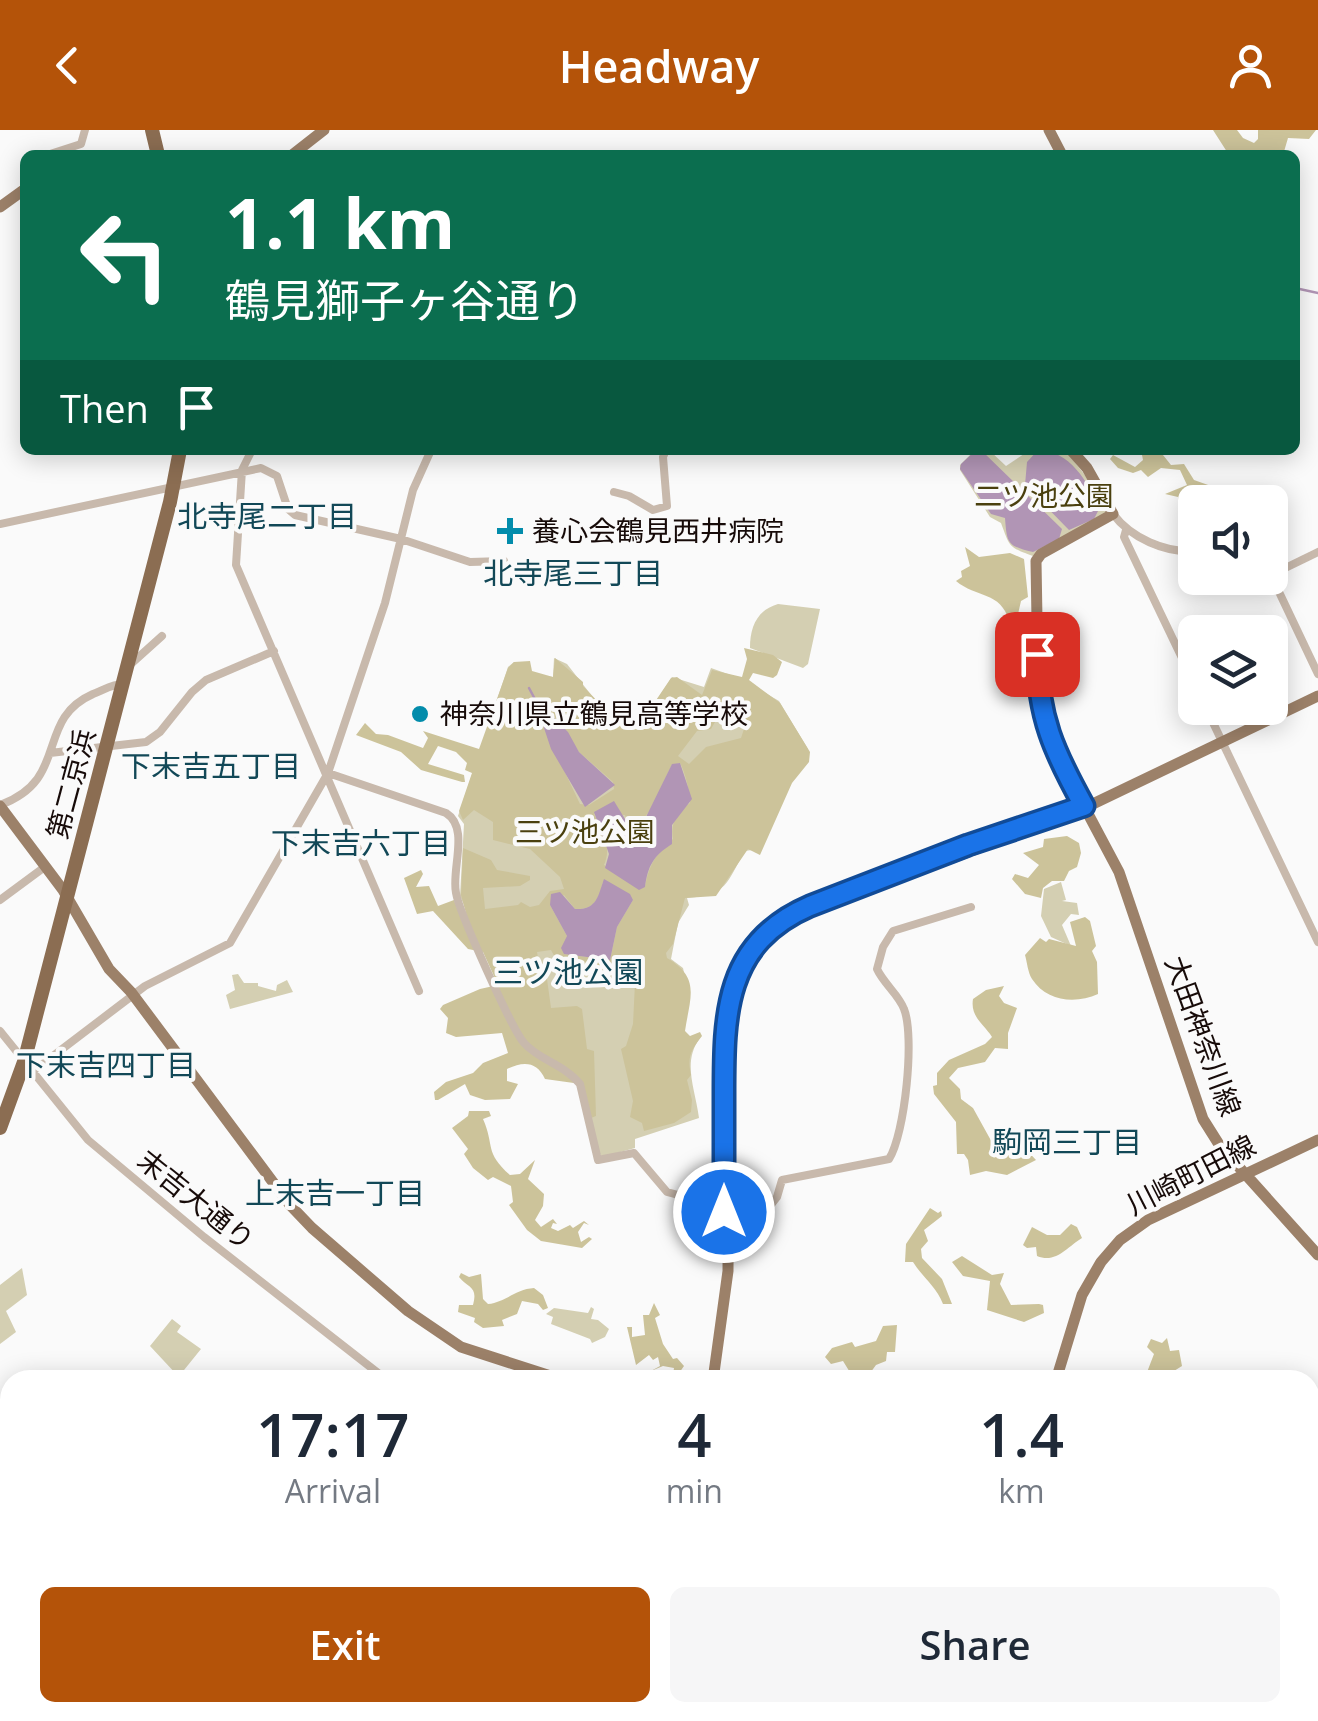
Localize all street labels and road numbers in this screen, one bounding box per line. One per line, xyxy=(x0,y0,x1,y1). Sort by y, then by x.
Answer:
street label: 第二京浜 xyxy=(37,725,103,843)
street label: 大田神奈川線 xyxy=(1157,950,1251,1121)
street label: 川崎町田線 xyxy=(1120,1125,1262,1223)
street label: 末吉大通り xyxy=(130,1140,263,1258)

